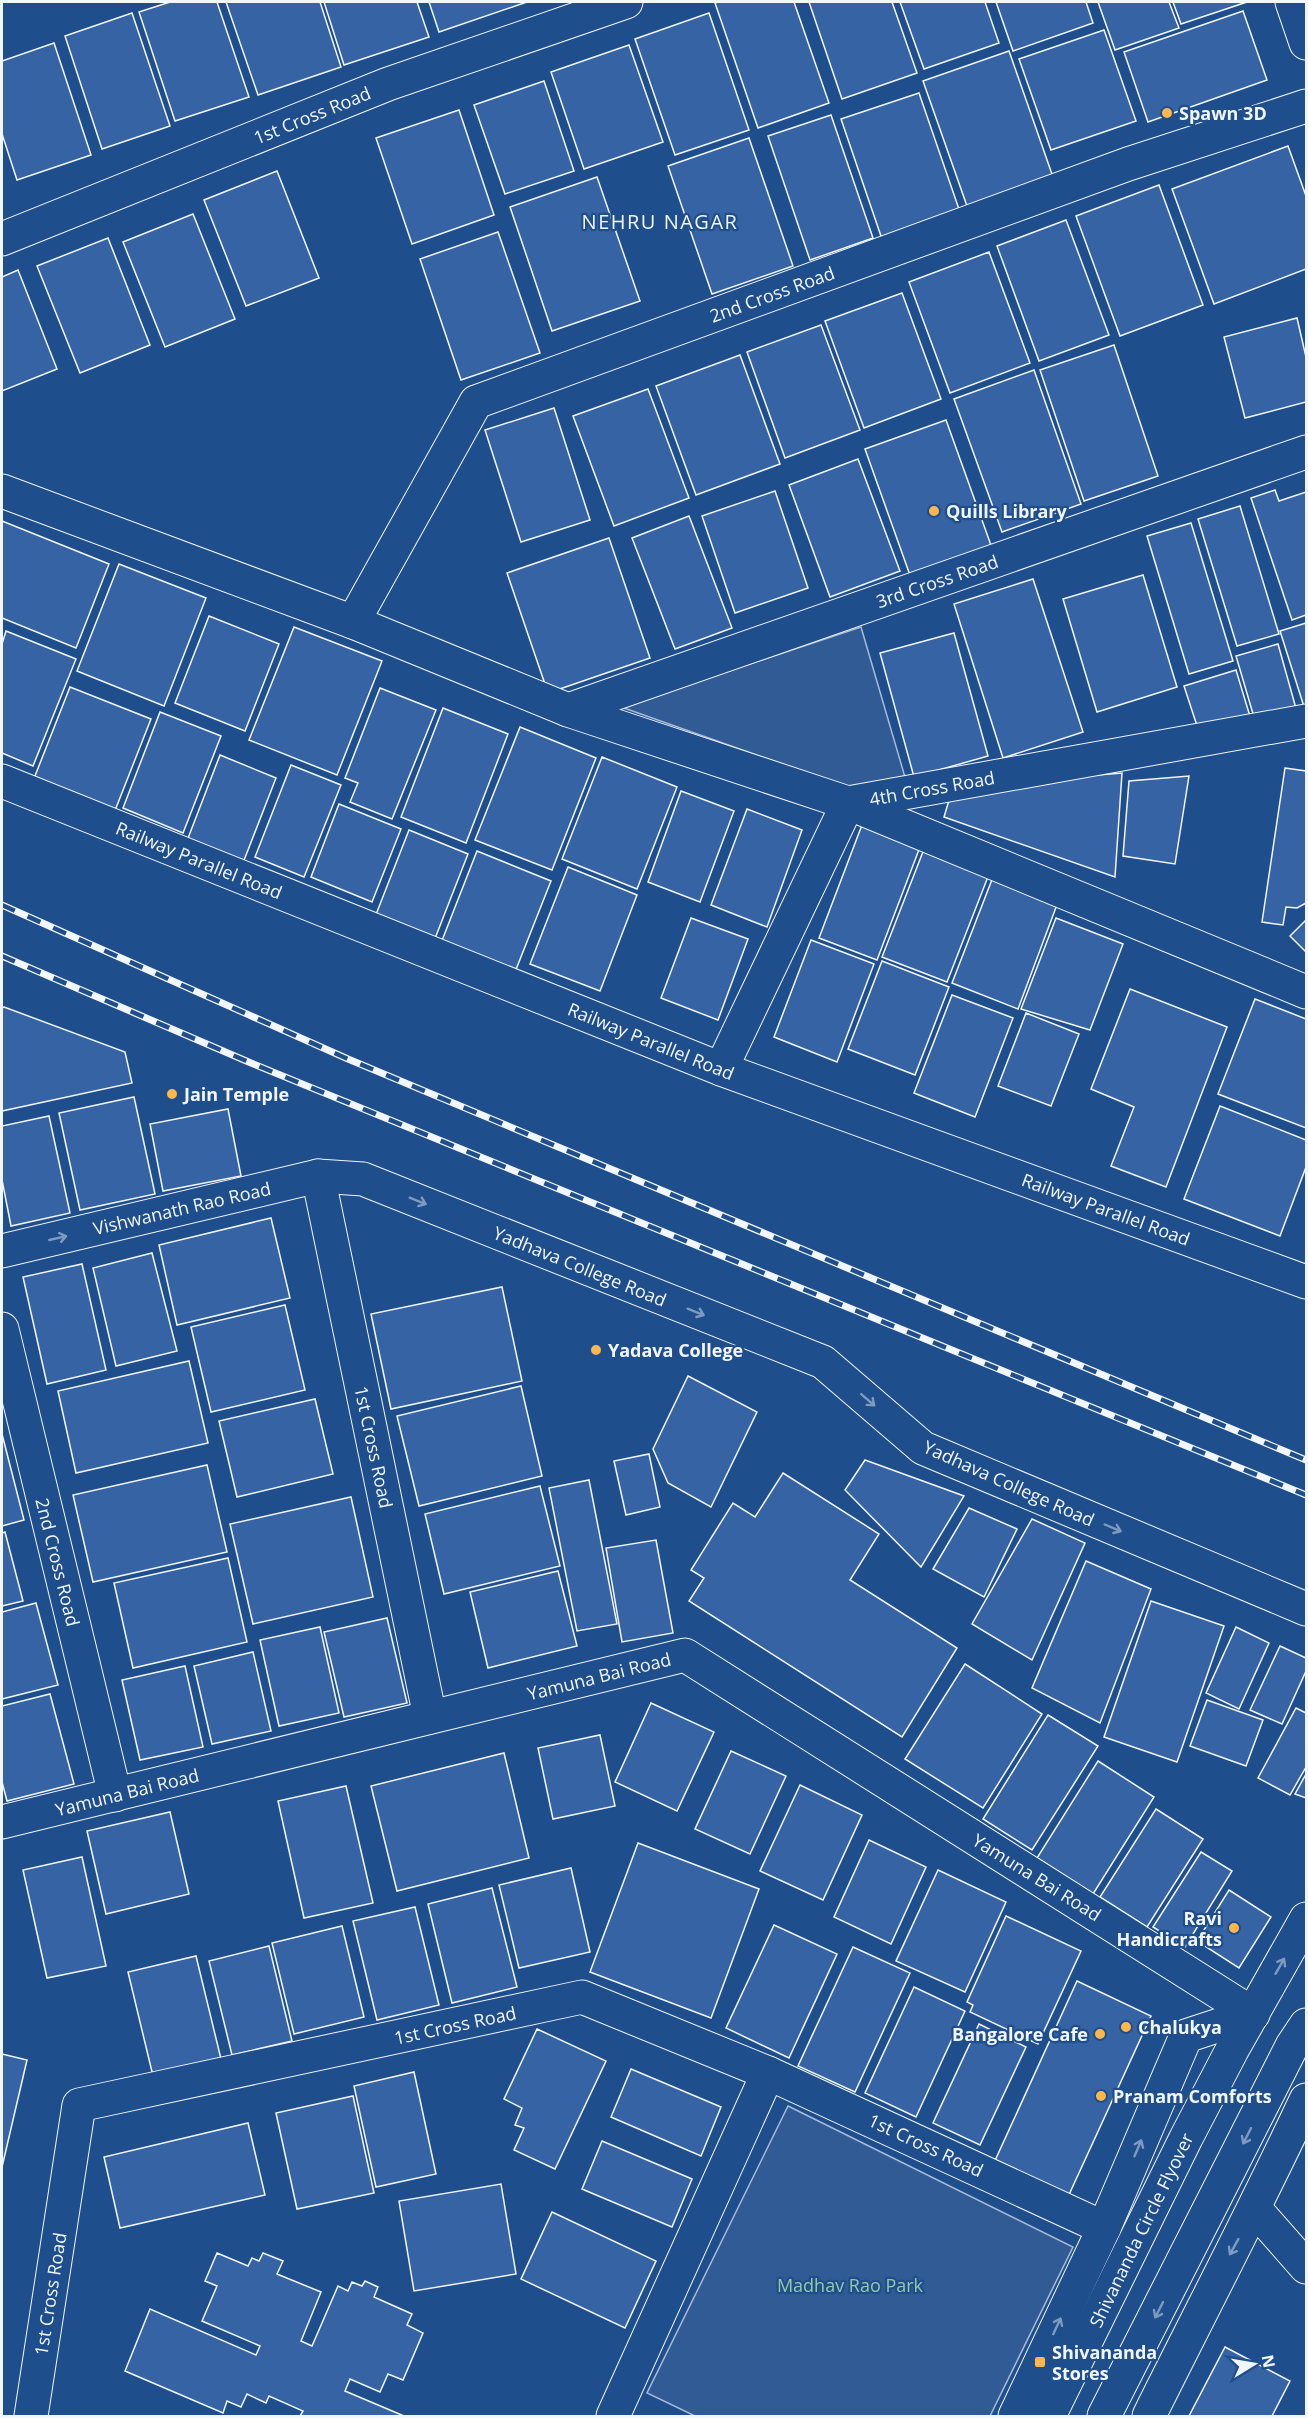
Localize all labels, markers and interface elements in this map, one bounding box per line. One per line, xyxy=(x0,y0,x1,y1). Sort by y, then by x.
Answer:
street label: 1st Cross Road xyxy=(250,81,374,149)
place label: Spawn 3D xyxy=(1179,101,1267,125)
marker: Spawn 3D xyxy=(1160,106,1174,120)
district label: NEHRU NAGAR xyxy=(582,208,738,235)
street label: 2nd Cross Road xyxy=(706,260,838,328)
place label: Quills Library xyxy=(946,499,1068,523)
marker: Quills Library xyxy=(927,504,941,518)
street label: 3rd Cross Road xyxy=(873,549,1001,613)
street label: 4th Cross Road xyxy=(868,765,996,811)
street label: Railway Parallel Road xyxy=(112,816,286,904)
street label: Railway Parallel Road xyxy=(564,997,738,1085)
place label: Jain Temple xyxy=(182,1082,289,1106)
marker: Jain Temple xyxy=(165,1087,179,1101)
street label: Railway Parallel Road xyxy=(1019,1167,1193,1251)
street label: Vishwanath Rao Road xyxy=(91,1176,273,1240)
one-way arrow xyxy=(408,1196,426,1207)
street label: Yadhava College Road xyxy=(490,1220,670,1312)
one-way arrow xyxy=(49,1231,68,1243)
one-way arrow xyxy=(687,1307,705,1318)
place label: Yadava College xyxy=(608,1338,743,1362)
marker: Yadava College xyxy=(589,1343,603,1357)
street label: 1st Cross Road xyxy=(349,1384,399,1510)
one-way arrow xyxy=(860,1394,876,1407)
street label: Yadhava College Road xyxy=(920,1434,1098,1532)
street label: 2nd Cross Road xyxy=(30,1495,86,1629)
one-way arrow xyxy=(1103,1523,1122,1534)
street label: Yamuna Bai Road xyxy=(525,1647,673,1705)
street label: Yamuna Bai Road xyxy=(53,1763,201,1821)
street label: Yamuna Bai Road xyxy=(968,1828,1106,1926)
place label: Ravi Handicrafts xyxy=(1117,1906,1222,1951)
marker: Ravi Handicrafts xyxy=(1227,1921,1241,1935)
one-way arrow xyxy=(1274,1958,1286,1975)
street label: 1st Cross Road xyxy=(392,2000,518,2050)
place label: Chalukya xyxy=(1138,2015,1222,2039)
marker: Chalukya xyxy=(1119,2020,1133,2034)
place label: Bangalore Cafe xyxy=(952,2022,1088,2046)
marker: Bangalore Cafe xyxy=(1093,2027,1107,2041)
place label: Pranam Comforts xyxy=(1113,2084,1272,2108)
marker: Pranam Comforts xyxy=(1094,2089,1108,2103)
street label: 1st Cross Road xyxy=(865,2108,987,2182)
one-way arrow xyxy=(1241,2126,1252,2144)
street label: Shivananda Circle Flyover xyxy=(1083,2128,1199,2331)
one-way arrow xyxy=(1133,2139,1144,2158)
street label: 1st Cross Road xyxy=(28,2231,72,2357)
one-way arrow xyxy=(1228,2238,1240,2255)
park label: Madhav Rao Park xyxy=(777,2273,924,2297)
one-way arrow xyxy=(1152,2300,1164,2318)
one-way arrow xyxy=(1052,2317,1064,2335)
north arrow xyxy=(1224,2334,1284,2394)
place label: Shivananda Stores xyxy=(1052,2340,1157,2385)
text: N xyxy=(1257,2353,1281,2370)
marker: Shivananda Stores xyxy=(1033,2355,1047,2369)

